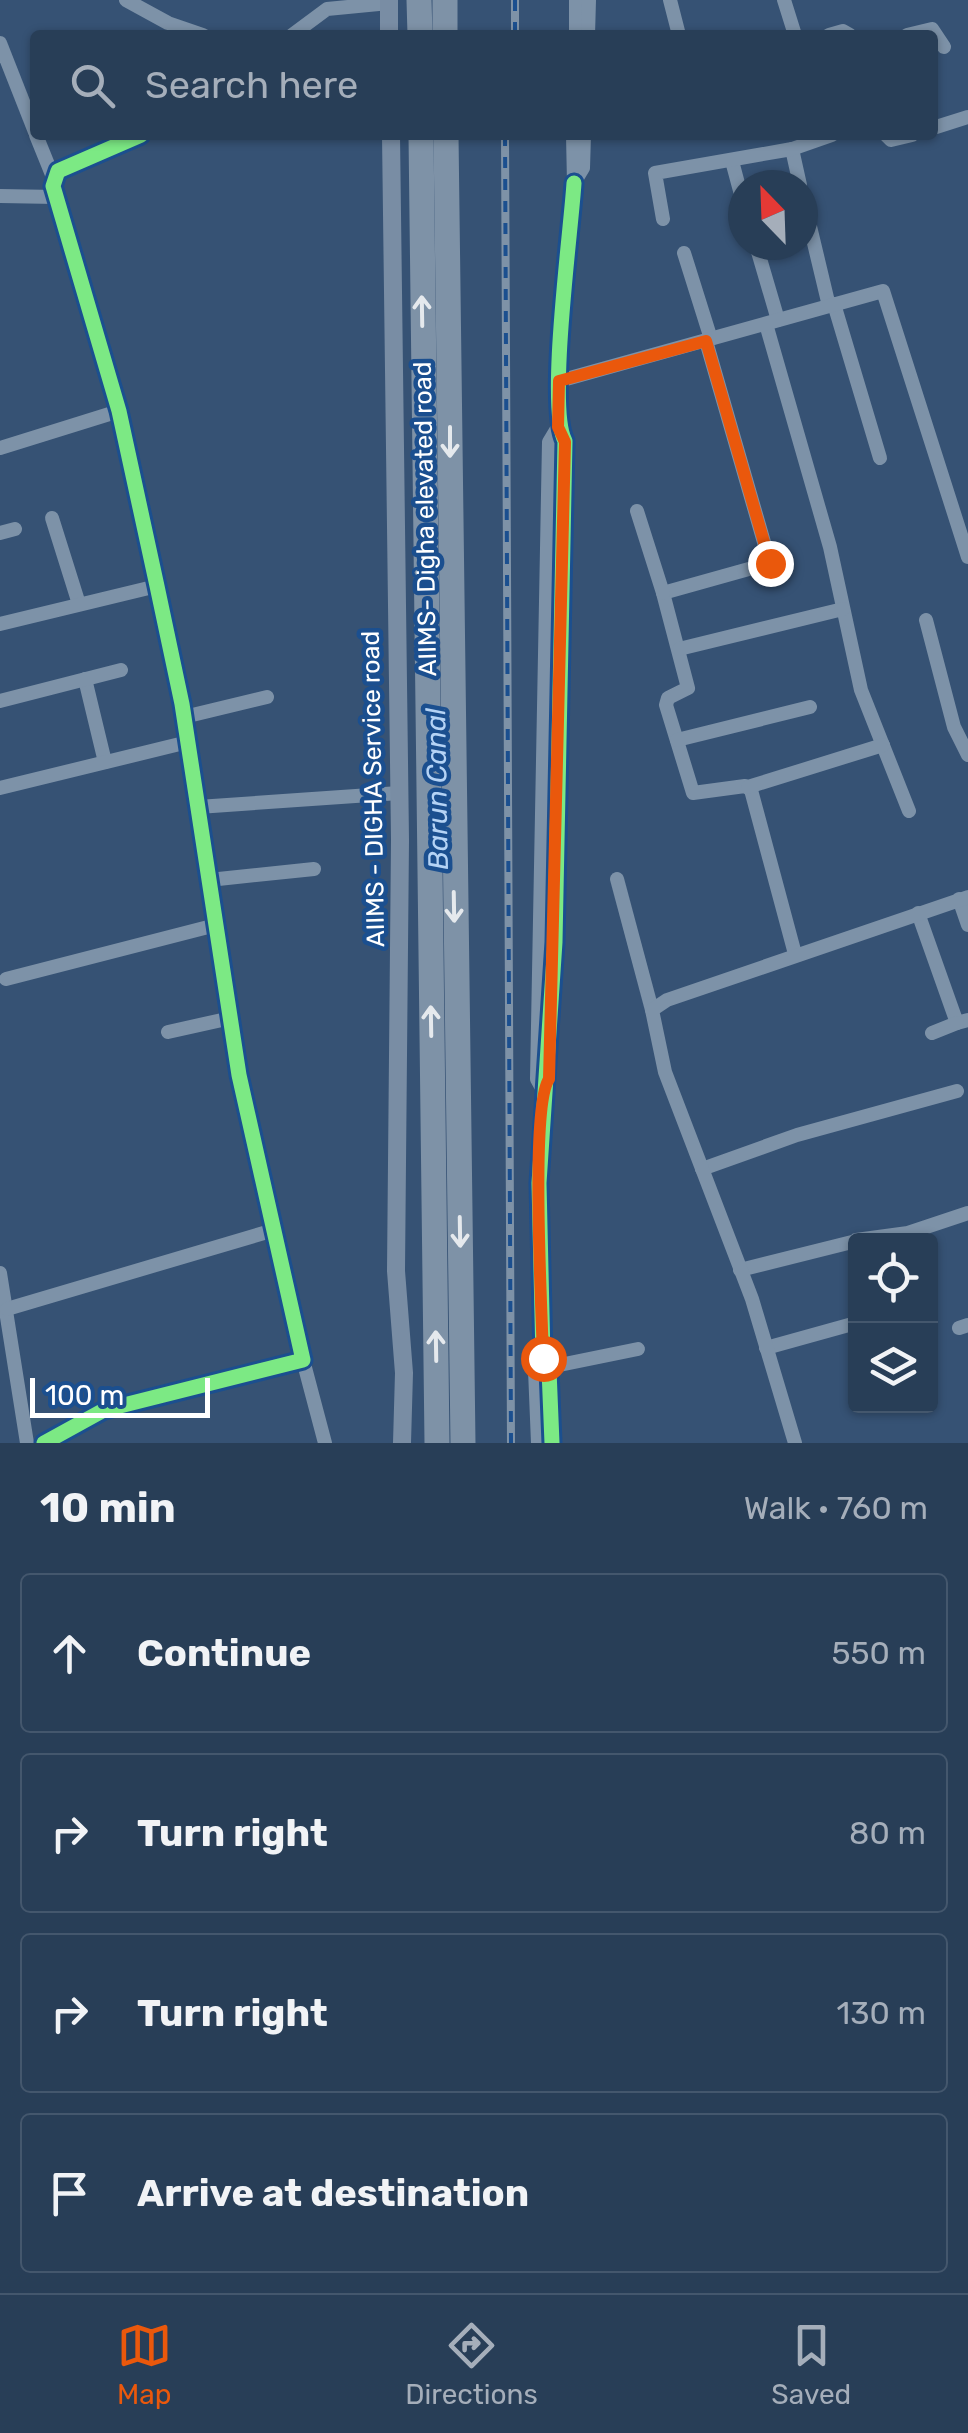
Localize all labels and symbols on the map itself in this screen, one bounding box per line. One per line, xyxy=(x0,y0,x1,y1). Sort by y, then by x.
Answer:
north arrow xyxy=(728,170,818,260)
one-way arrow xyxy=(413,295,432,327)
street label: AIIMS- Digha elevated road xyxy=(408,361,442,677)
one-way arrow xyxy=(440,426,460,458)
route end xyxy=(748,541,794,587)
street label: AIIMS - DIGHA Service road xyxy=(356,631,390,947)
water label: Barun Canal xyxy=(419,707,455,870)
one-way arrow xyxy=(445,891,464,923)
one-way arrow xyxy=(422,1005,441,1037)
one-way arrow xyxy=(450,1216,469,1248)
one-way arrow xyxy=(426,1330,446,1362)
route start xyxy=(521,1336,567,1382)
scale bar xyxy=(30,1373,210,1418)

